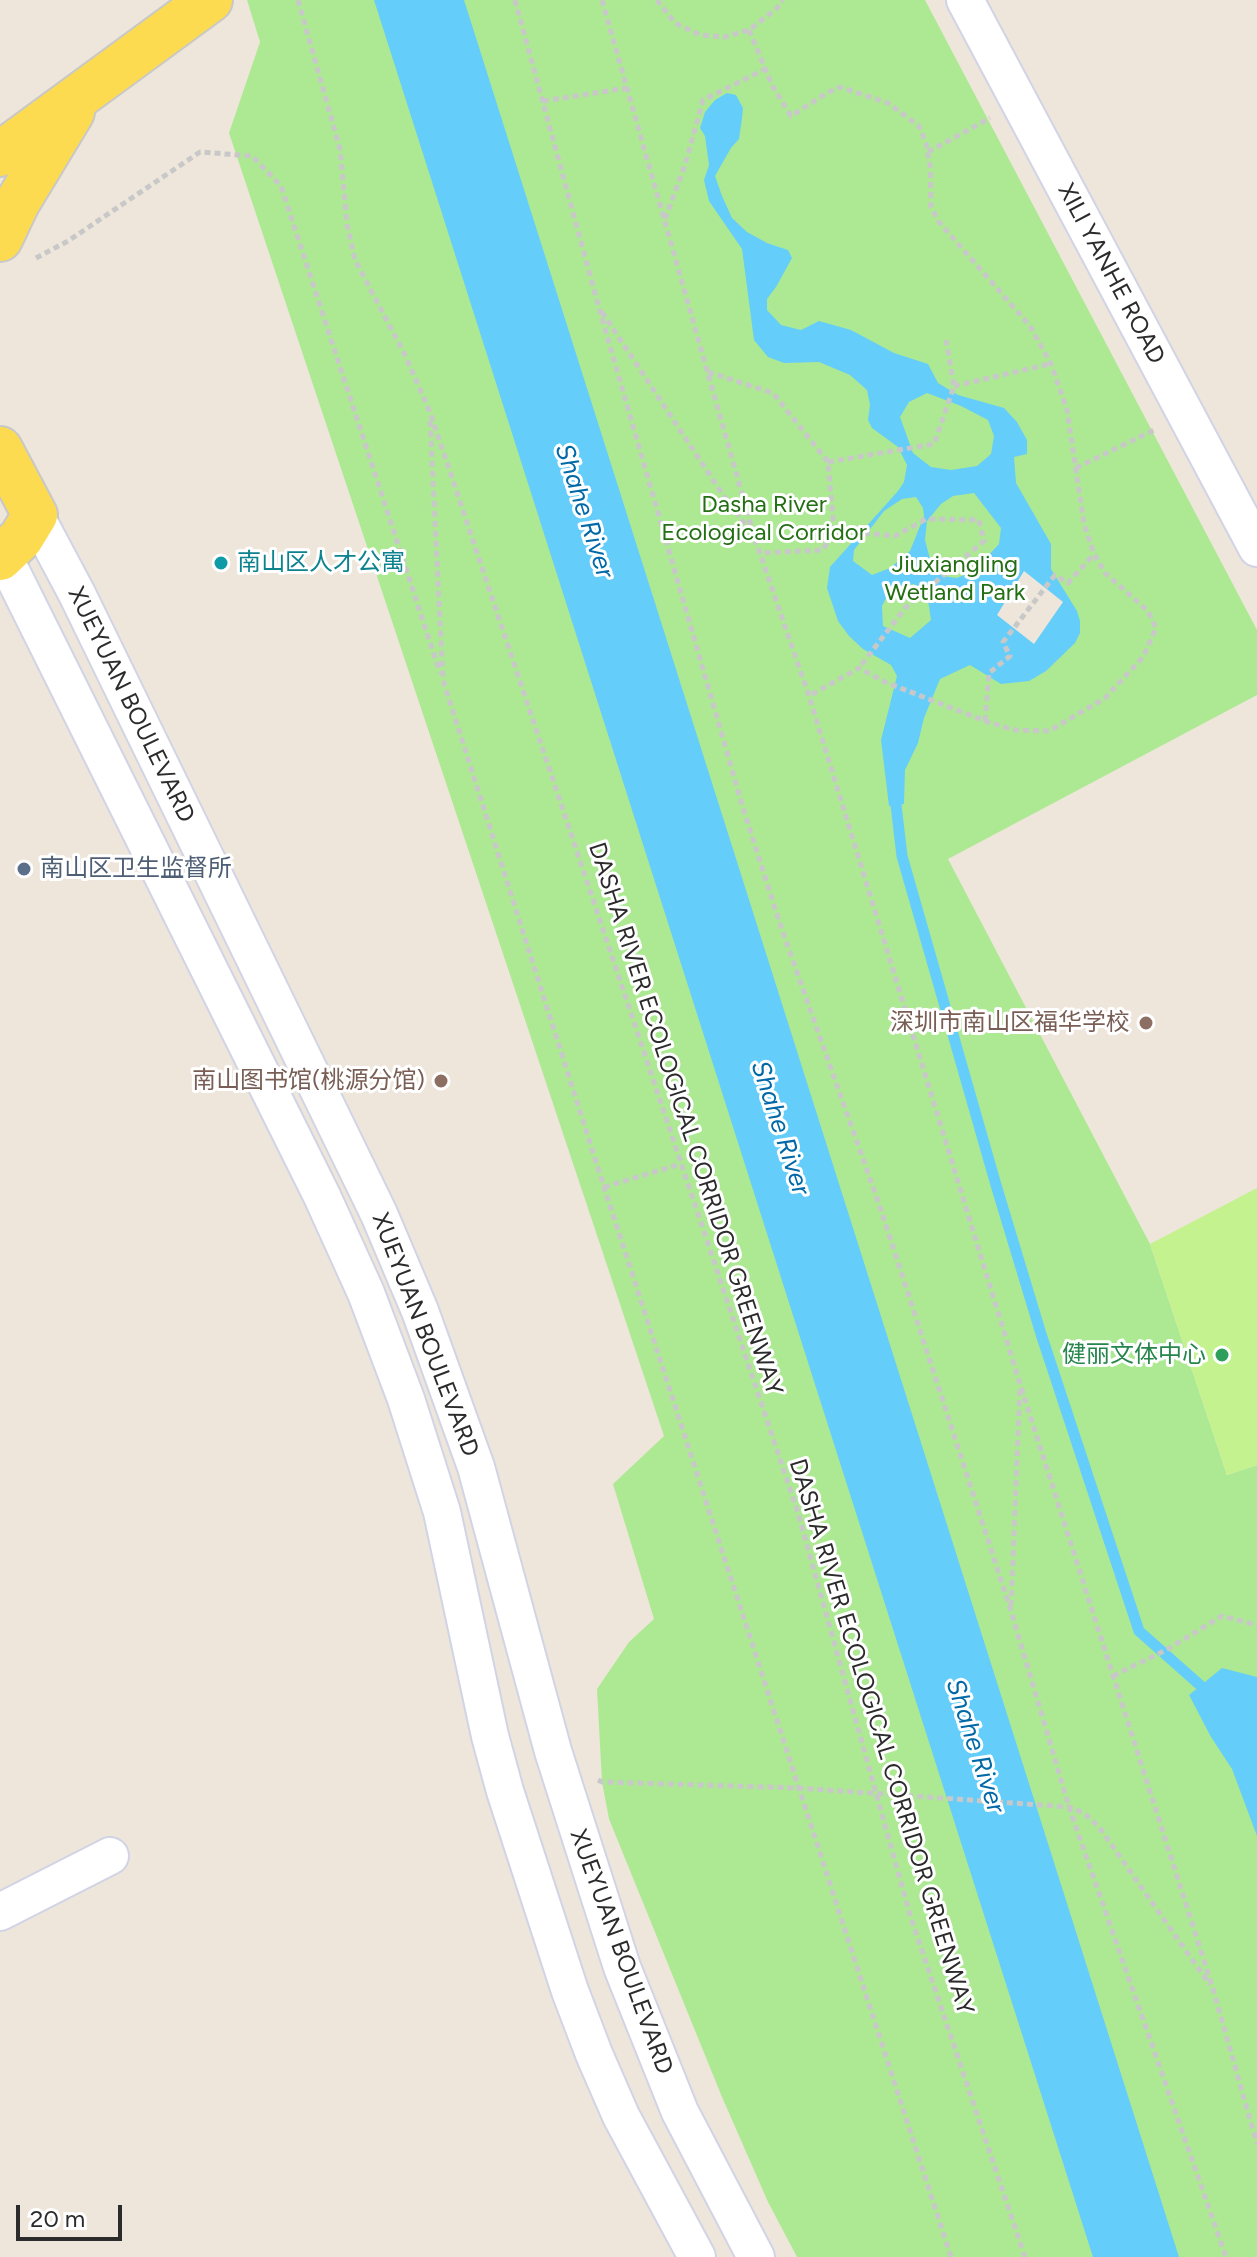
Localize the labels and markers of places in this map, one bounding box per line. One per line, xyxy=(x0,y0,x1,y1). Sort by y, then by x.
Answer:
place label: 南山区人才公寓 xyxy=(237,549,405,577)
marker: 南山区人才公寓 xyxy=(212,554,230,572)
place label: 南山区卫生监督所 xyxy=(40,855,232,883)
marker: 南山区卫生监督所 xyxy=(15,860,33,878)
place label: 深圳市南山区福华学校 xyxy=(890,1009,1130,1037)
marker: 深圳市南山区福华学校 xyxy=(1137,1014,1155,1032)
place label: 南山图书馆(桃源分馆) xyxy=(192,1067,425,1095)
marker: 南山图书馆(桃源分馆) xyxy=(432,1072,450,1090)
place label: 健丽文体中心 xyxy=(1062,1341,1206,1369)
marker: 健丽文体中心 xyxy=(1213,1346,1231,1364)

